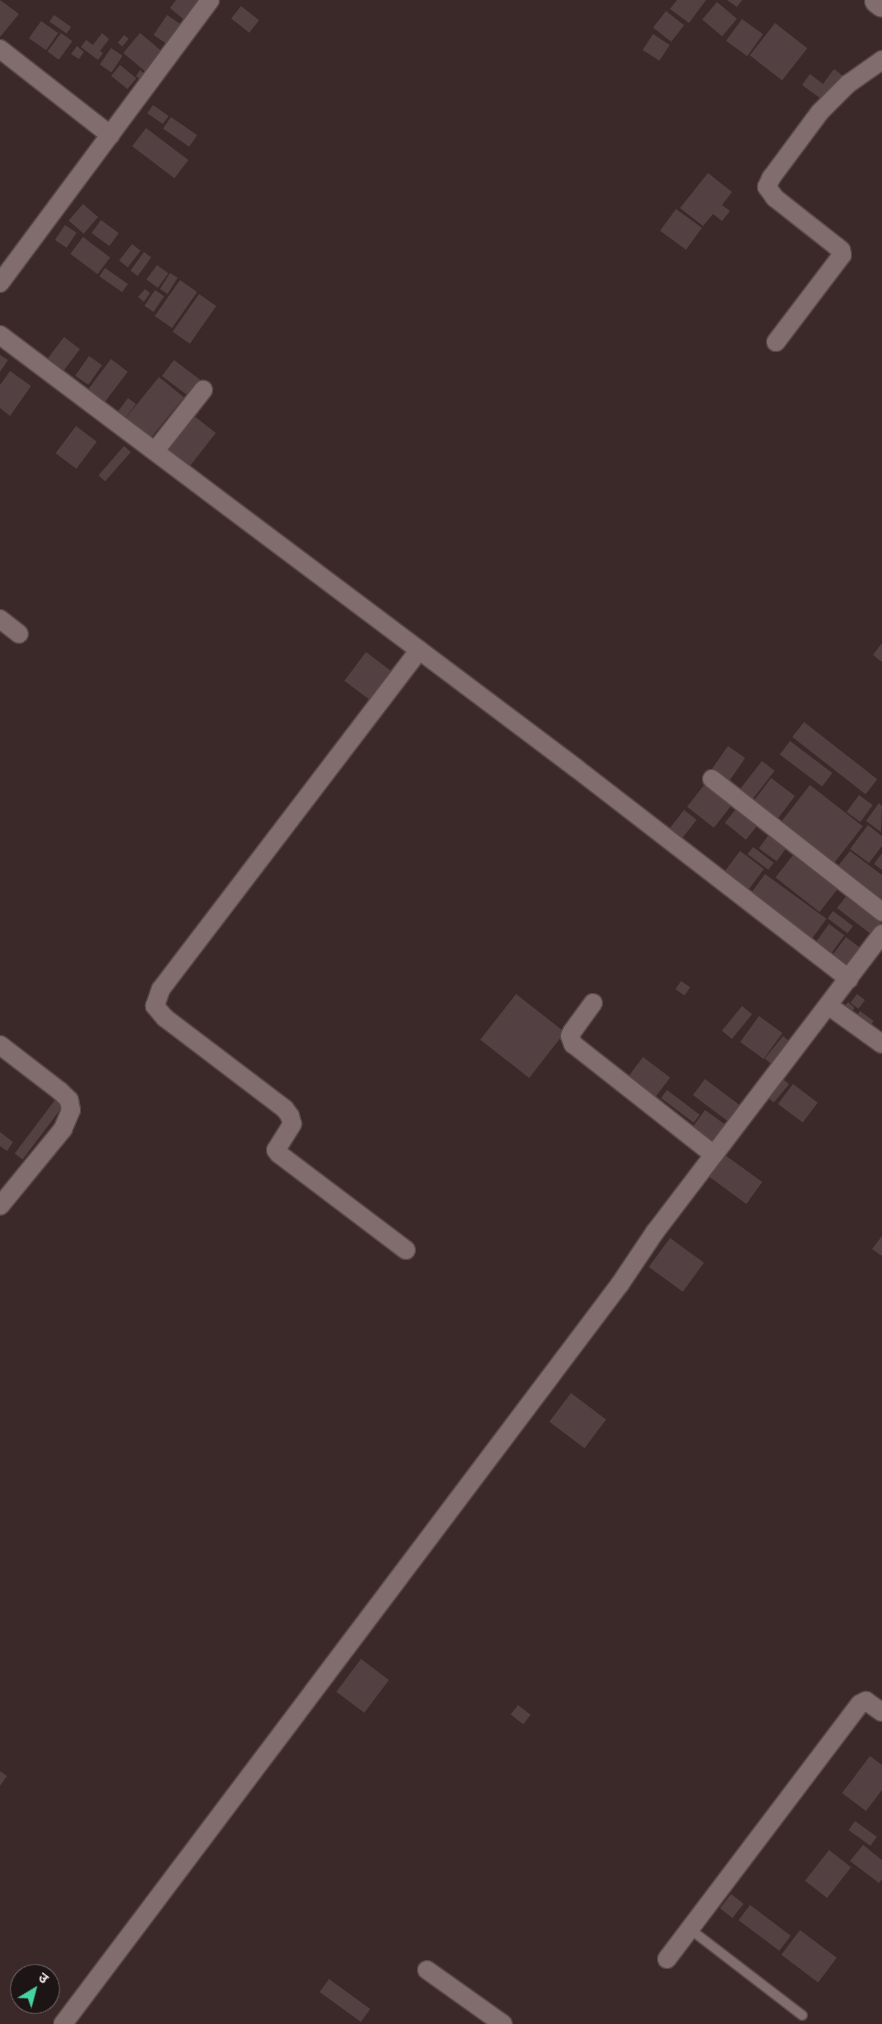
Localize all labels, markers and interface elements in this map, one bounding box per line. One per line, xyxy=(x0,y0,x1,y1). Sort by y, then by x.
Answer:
north arrow xyxy=(10,1964,60,2014)
text: उ xyxy=(35,1968,52,1987)

